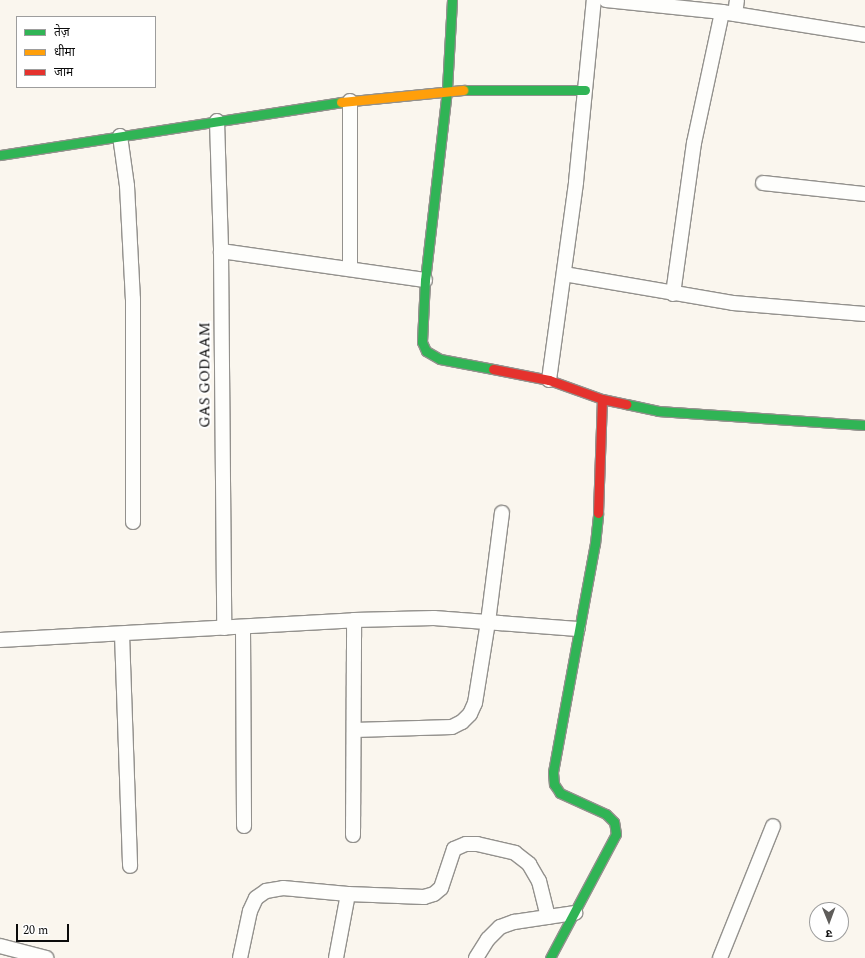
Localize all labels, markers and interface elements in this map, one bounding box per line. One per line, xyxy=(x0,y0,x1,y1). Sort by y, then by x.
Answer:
legend xyxy=(16,16,156,88)
text: तेज़ xyxy=(54,23,70,42)
text: धीमा xyxy=(54,43,75,62)
text: जाम xyxy=(54,63,73,82)
street label: GAS GODAAM xyxy=(196,322,214,428)
north arrow xyxy=(809,902,849,942)
scale bar xyxy=(18,916,71,942)
text: 20 m xyxy=(23,921,48,940)
text: उ xyxy=(826,925,833,942)

